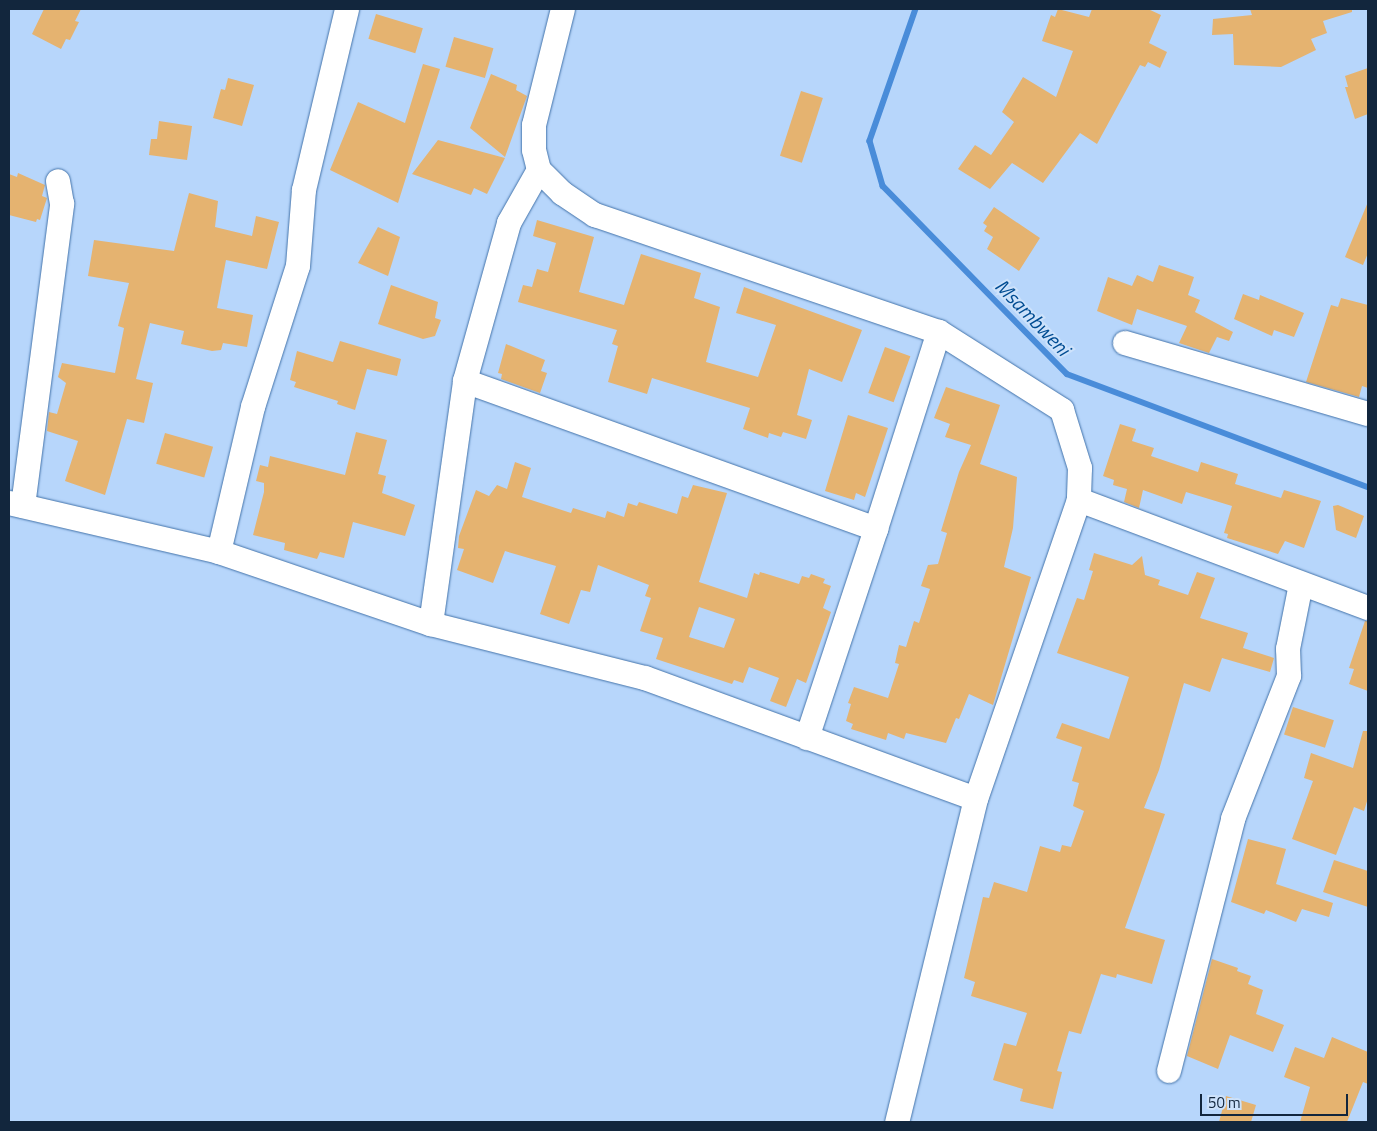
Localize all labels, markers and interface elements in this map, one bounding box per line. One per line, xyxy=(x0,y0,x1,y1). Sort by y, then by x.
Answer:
water label: Msambweni xyxy=(991,274,1075,360)
scale bar xyxy=(1202,1084,1350,1116)
text: 50 m xyxy=(1208,1091,1241,1114)

